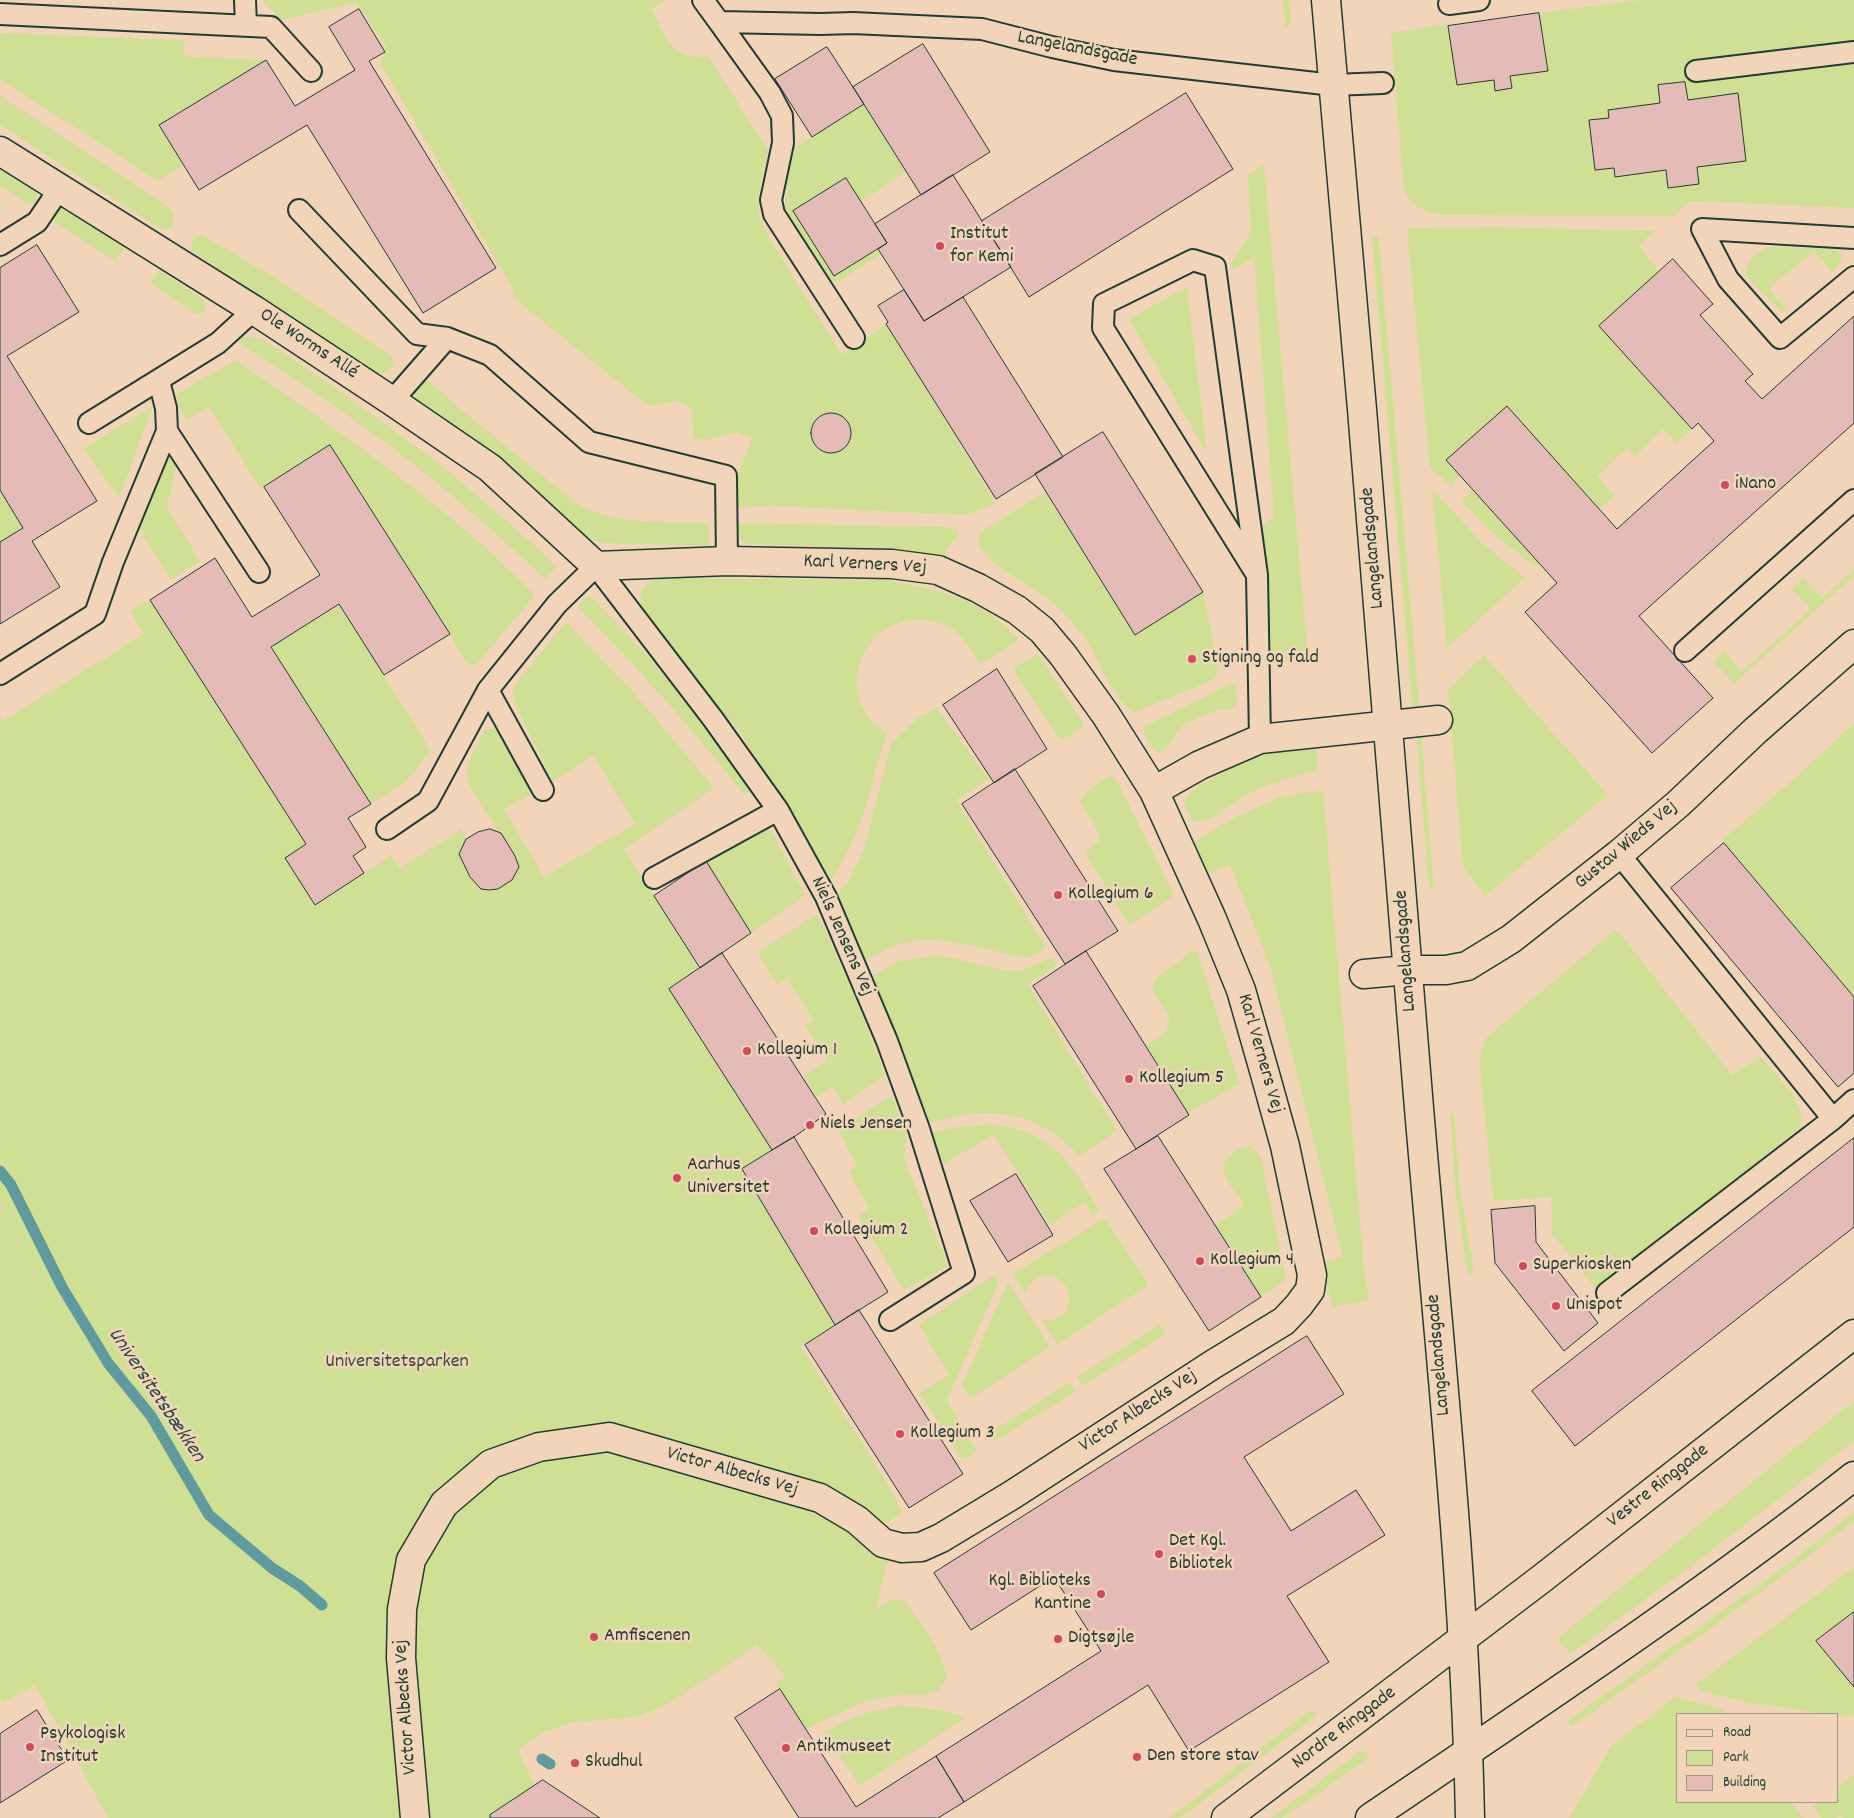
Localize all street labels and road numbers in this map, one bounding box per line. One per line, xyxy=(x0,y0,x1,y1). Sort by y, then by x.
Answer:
street label: Langelandsgade xyxy=(1015,27,1139,73)
street label: Ole Worms Allé xyxy=(254,304,362,386)
street label: Langelandsgade xyxy=(1357,486,1391,610)
street label: Karl Verners Vej xyxy=(803,551,927,581)
street label: Gustav Wieds Vej xyxy=(1571,796,1683,896)
street label: Niels Jensens Vej xyxy=(804,873,878,1001)
street label: Langelandsgade xyxy=(1391,889,1423,1013)
street label: Karl Verners Vej xyxy=(1230,991,1288,1117)
street label: Langelandsgade xyxy=(1423,1293,1457,1417)
street label: Victor Albecks Vej xyxy=(1076,1365,1202,1459)
street label: Vestre Ringgade xyxy=(1603,1440,1715,1534)
street label: Victor Albecks Vej xyxy=(663,1443,801,1503)
street label: Victor Albecks Vej xyxy=(390,1639,424,1775)
street label: Nordre Ringgade xyxy=(1288,1682,1402,1776)

